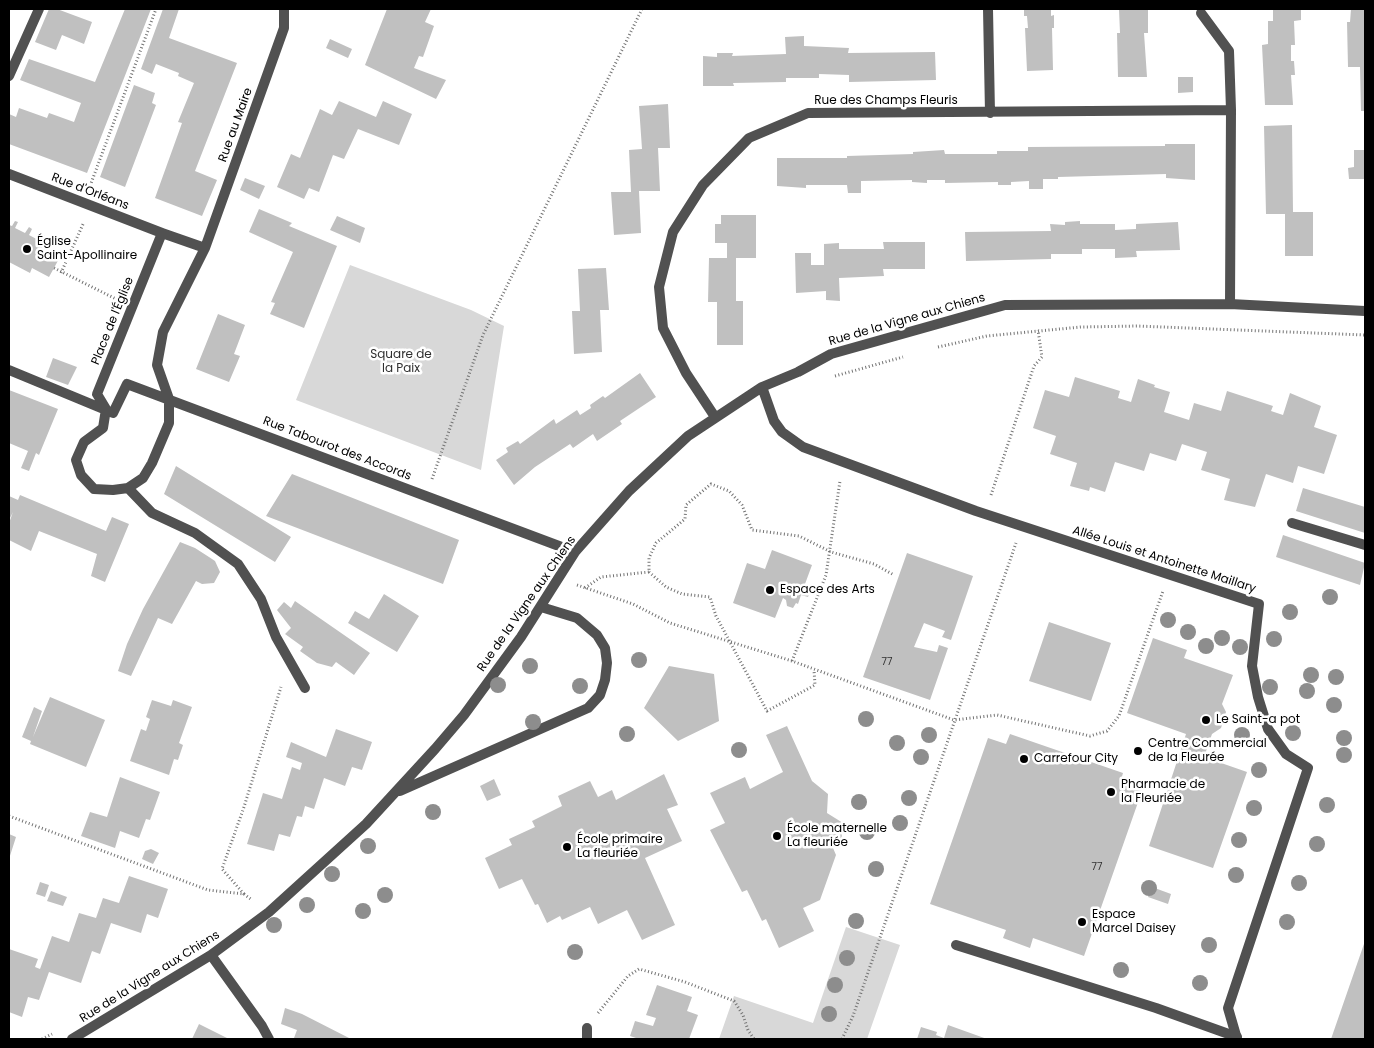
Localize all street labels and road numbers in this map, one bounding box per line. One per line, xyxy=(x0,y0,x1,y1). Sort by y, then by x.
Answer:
street label: Rue au Maire xyxy=(216,86,256,164)
street label: Rue des Champs Fleuris xyxy=(814,94,958,108)
street label: Rue d'Orléans xyxy=(49,171,131,213)
street label: Place de l'Église xyxy=(89,275,137,367)
street label: Rue de la Vigne aux Chiens xyxy=(827,291,987,349)
street label: Rue Tabourot des Accords xyxy=(261,414,413,484)
street label: Allée Louis et Antoinette Maillary xyxy=(1070,523,1258,597)
street label: Rue de la Vigne aux Chiens xyxy=(475,533,579,675)
street label: Rue de la Vigne aux Chiens xyxy=(77,928,223,1026)

